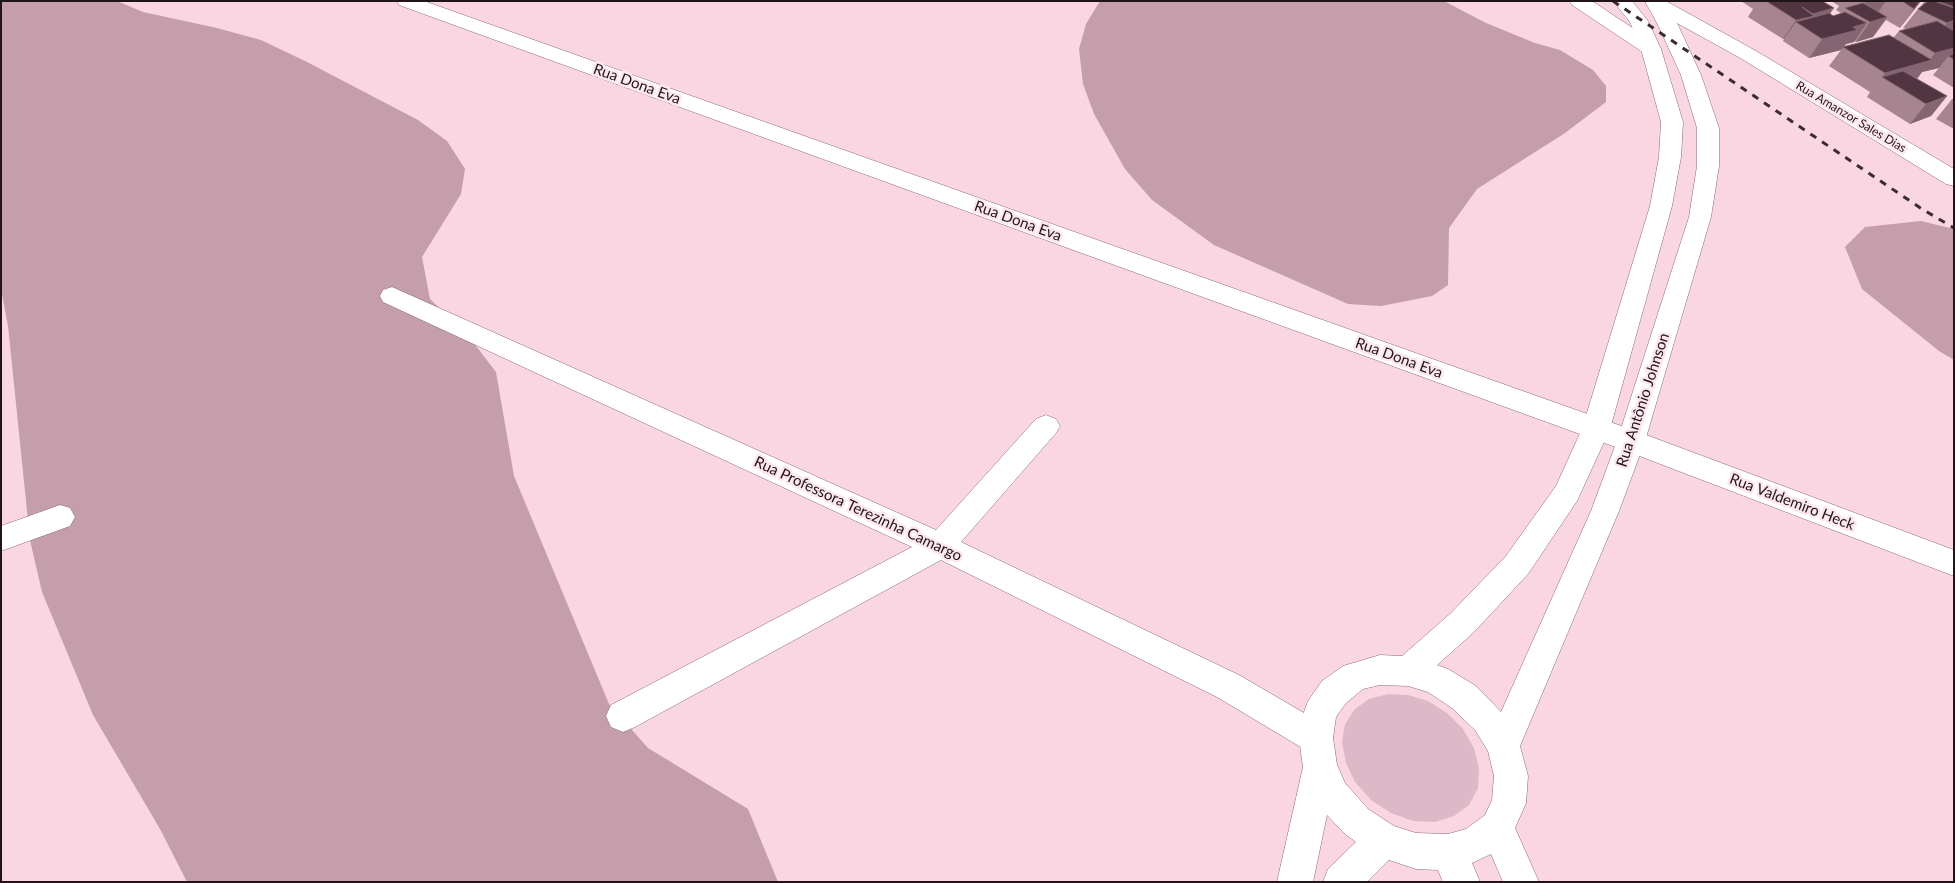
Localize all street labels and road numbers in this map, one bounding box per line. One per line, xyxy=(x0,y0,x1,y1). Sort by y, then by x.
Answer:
street label: Rua Dona Eva xyxy=(591,60,683,108)
street label: Rua Amanzor Sales Dias xyxy=(1793,78,1909,156)
street label: Rua Dona Eva xyxy=(972,197,1064,245)
street label: Rua Antônio Johnson xyxy=(1613,331,1673,469)
street label: Rua Dona Eva xyxy=(1353,334,1445,382)
street label: Rua Professora Terezinha Camargo xyxy=(751,453,965,565)
street label: Rua Valdemiro Heck xyxy=(1727,470,1857,534)

